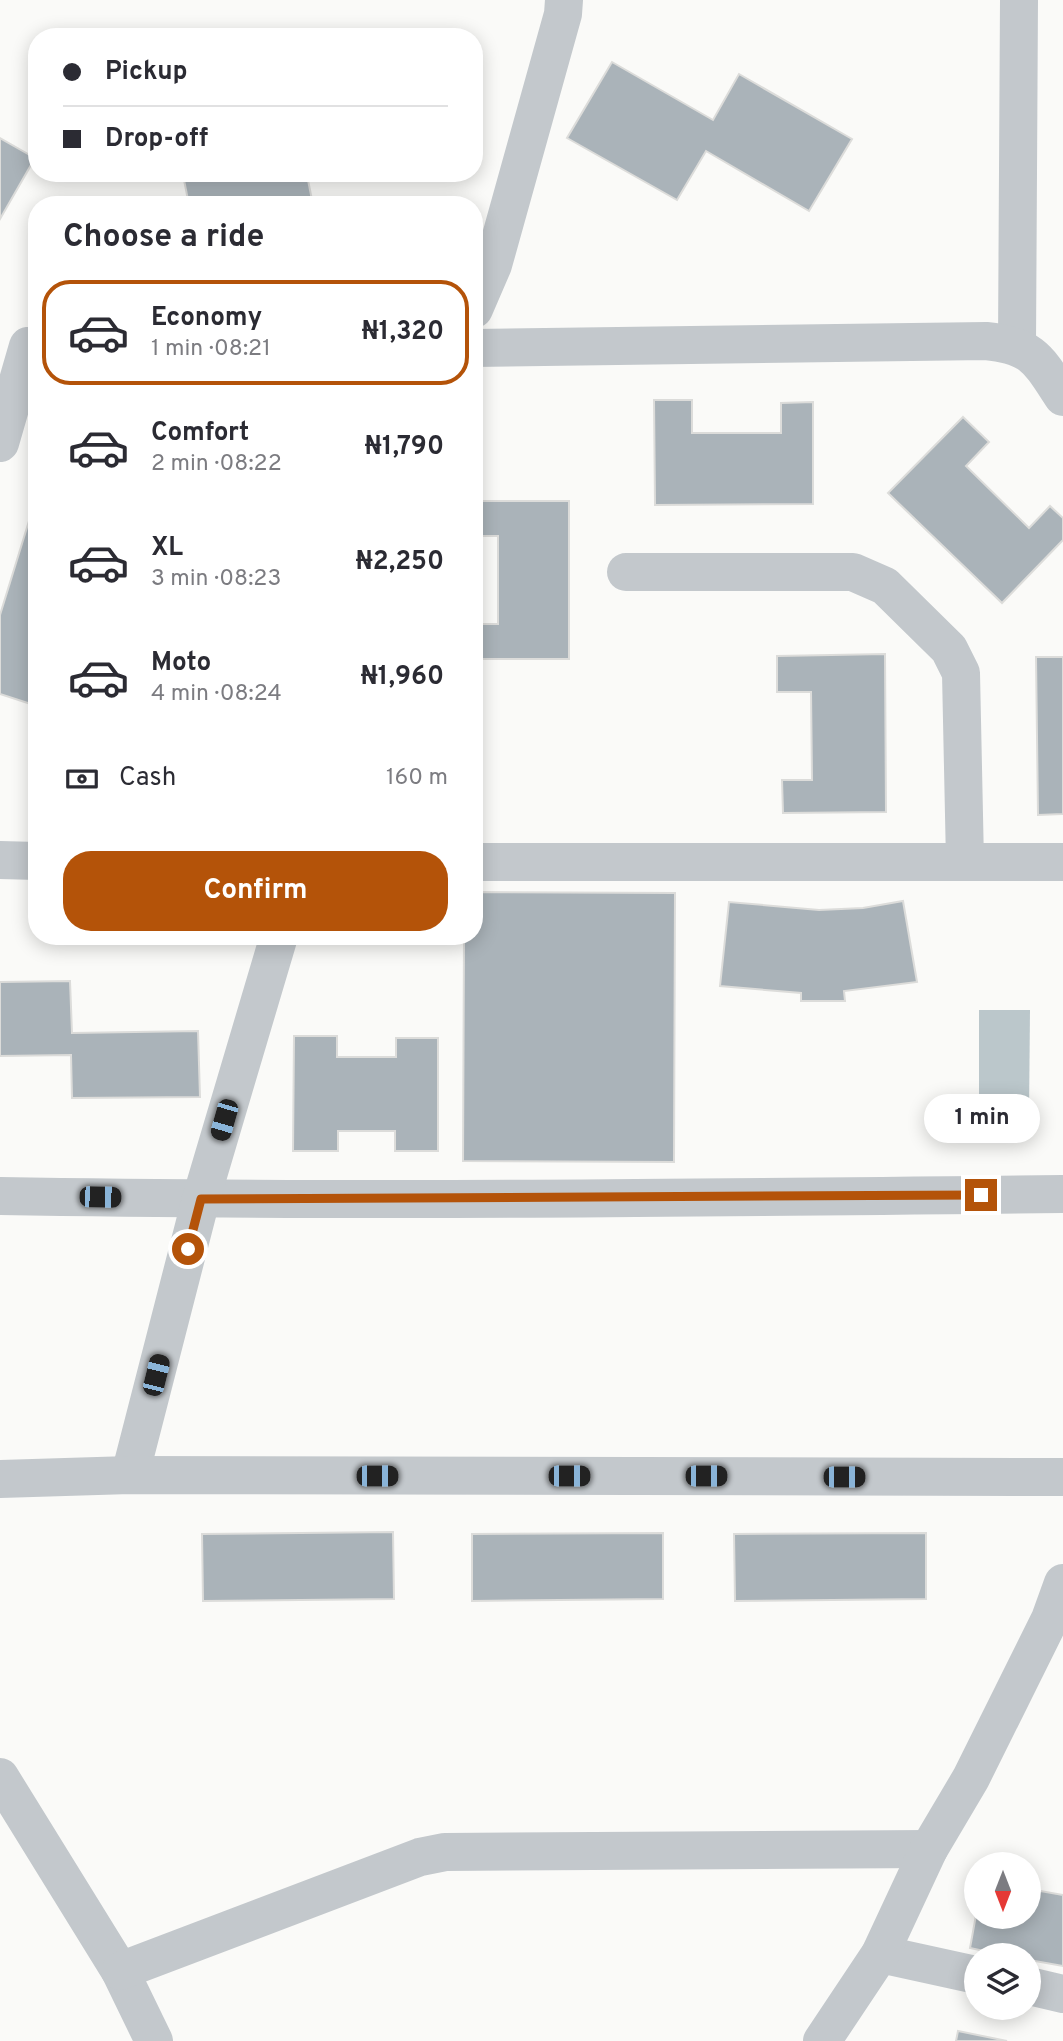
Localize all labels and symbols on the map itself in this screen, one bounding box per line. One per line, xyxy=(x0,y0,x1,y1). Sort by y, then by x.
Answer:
callout: 1 min xyxy=(923,1094,1039,1142)
car xyxy=(209,1097,240,1143)
route end xyxy=(965,1179,997,1211)
car xyxy=(79,1186,122,1208)
route start xyxy=(172,1233,204,1265)
car xyxy=(141,1352,172,1398)
car xyxy=(357,1466,399,1487)
car xyxy=(549,1466,591,1487)
car xyxy=(686,1466,728,1487)
car xyxy=(824,1467,866,1488)
north arrow xyxy=(964,1852,1041,1928)

